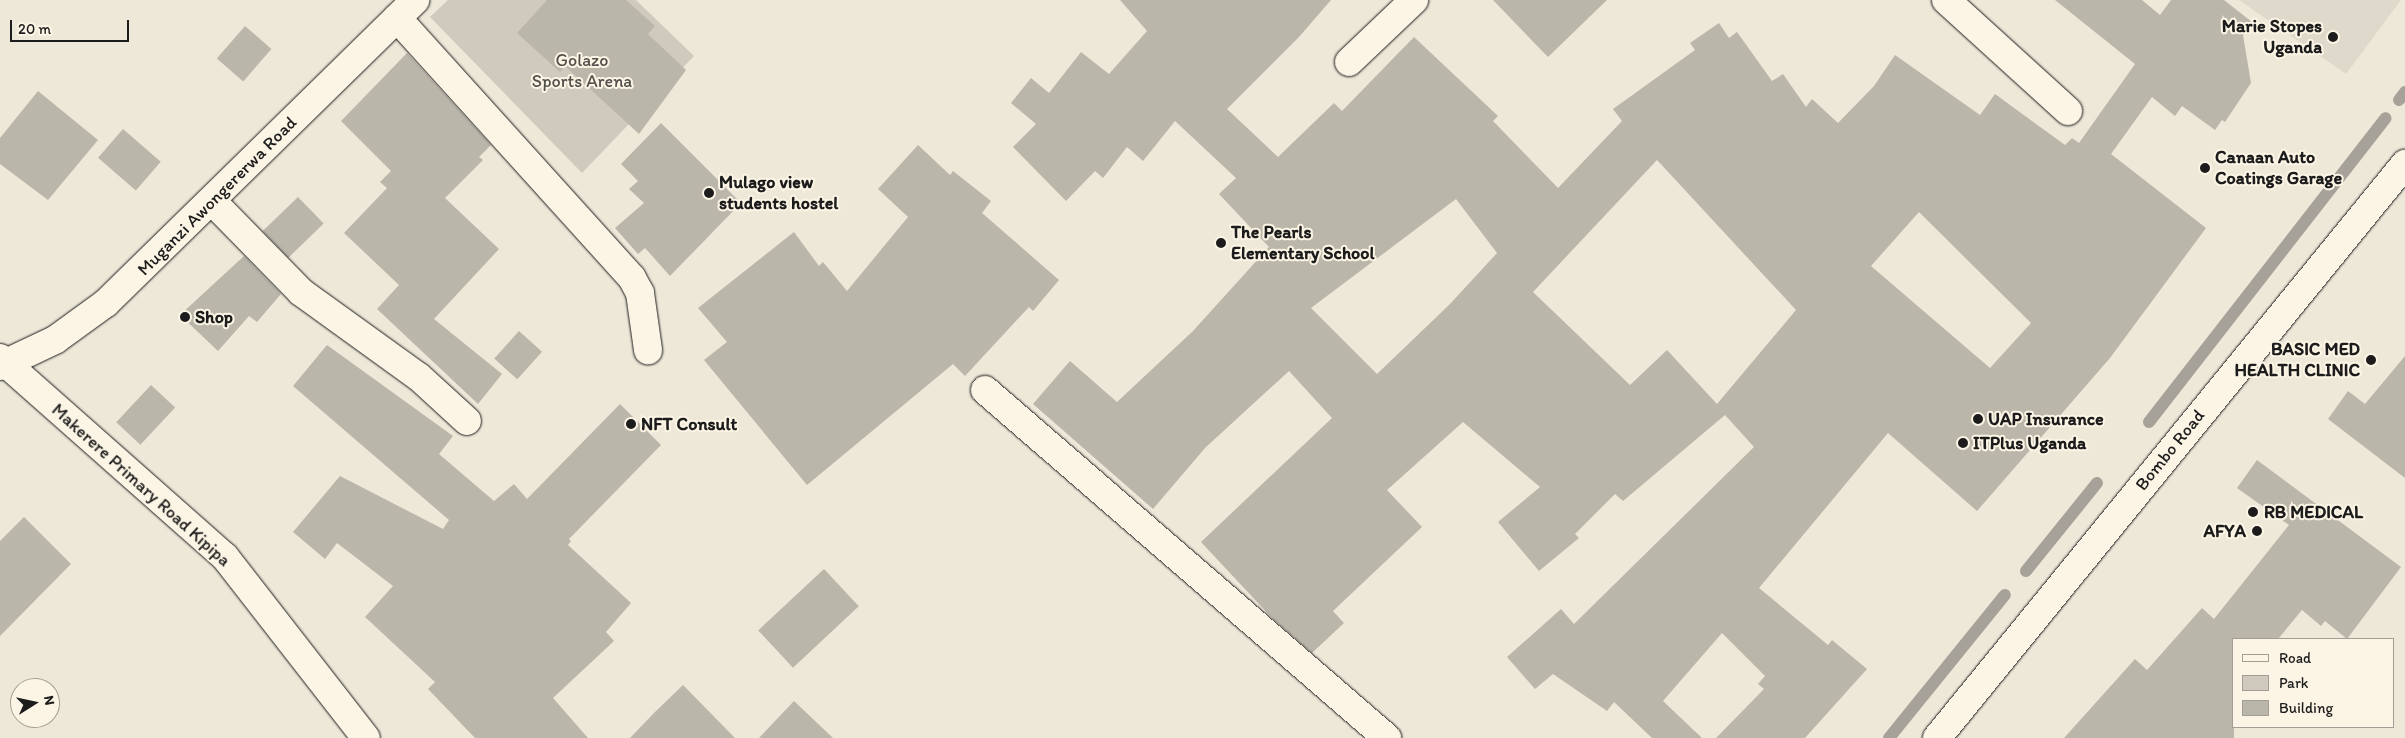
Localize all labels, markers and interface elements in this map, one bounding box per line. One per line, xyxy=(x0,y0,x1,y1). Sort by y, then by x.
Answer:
scale bar xyxy=(12,10,131,42)
place label: Marie Stopes Uganda xyxy=(2222,16,2322,58)
text: 20 m xyxy=(18,20,51,38)
marker: Marie Stopes Uganda xyxy=(2326,30,2340,44)
park label: Golazo Sports Arena xyxy=(532,50,632,92)
street label: Muganzi Awongererwa Road xyxy=(133,112,301,280)
place label: Canaan Auto Coatings Garage xyxy=(2215,147,2342,190)
marker: Canaan Auto Coatings Garage xyxy=(2199,162,2211,174)
place label: Mulago view students hostel xyxy=(719,172,838,214)
marker: Mulago view students hostel xyxy=(703,187,715,199)
place label: The Pearls Elementary School xyxy=(1231,222,1375,264)
marker: The Pearls Elementary School xyxy=(1215,237,1227,249)
place label: Shop xyxy=(195,306,233,328)
marker: Shop xyxy=(179,311,191,323)
place label: BASIC MED HEALTH CLINIC xyxy=(2235,339,2360,382)
marker: BASIC MED HEALTH CLINIC xyxy=(2364,353,2378,367)
street label: Makerere Primary Road Kipipa xyxy=(47,399,235,571)
street label: Bombo Road xyxy=(2131,405,2209,495)
place label: UAP Insurance xyxy=(1988,408,2104,430)
place label: NFT Consult xyxy=(641,413,737,435)
marker: UAP Insurance xyxy=(1972,413,1984,425)
marker: NFT Consult xyxy=(625,418,637,430)
place label: ITPlus Uganda xyxy=(1973,432,2086,454)
marker: ITPlus Uganda xyxy=(1957,437,1969,449)
place label: RB MEDICAL xyxy=(2264,501,2363,523)
marker: RB MEDICAL xyxy=(2246,505,2260,519)
place label: AFYA xyxy=(2203,520,2246,542)
marker: AFYA xyxy=(2250,524,2264,538)
legend xyxy=(2232,638,2395,728)
text: Road xyxy=(2279,649,2311,667)
text: Park xyxy=(2279,674,2309,692)
north arrow xyxy=(10,678,60,728)
text: N xyxy=(40,694,58,707)
text: Building xyxy=(2279,699,2333,717)

